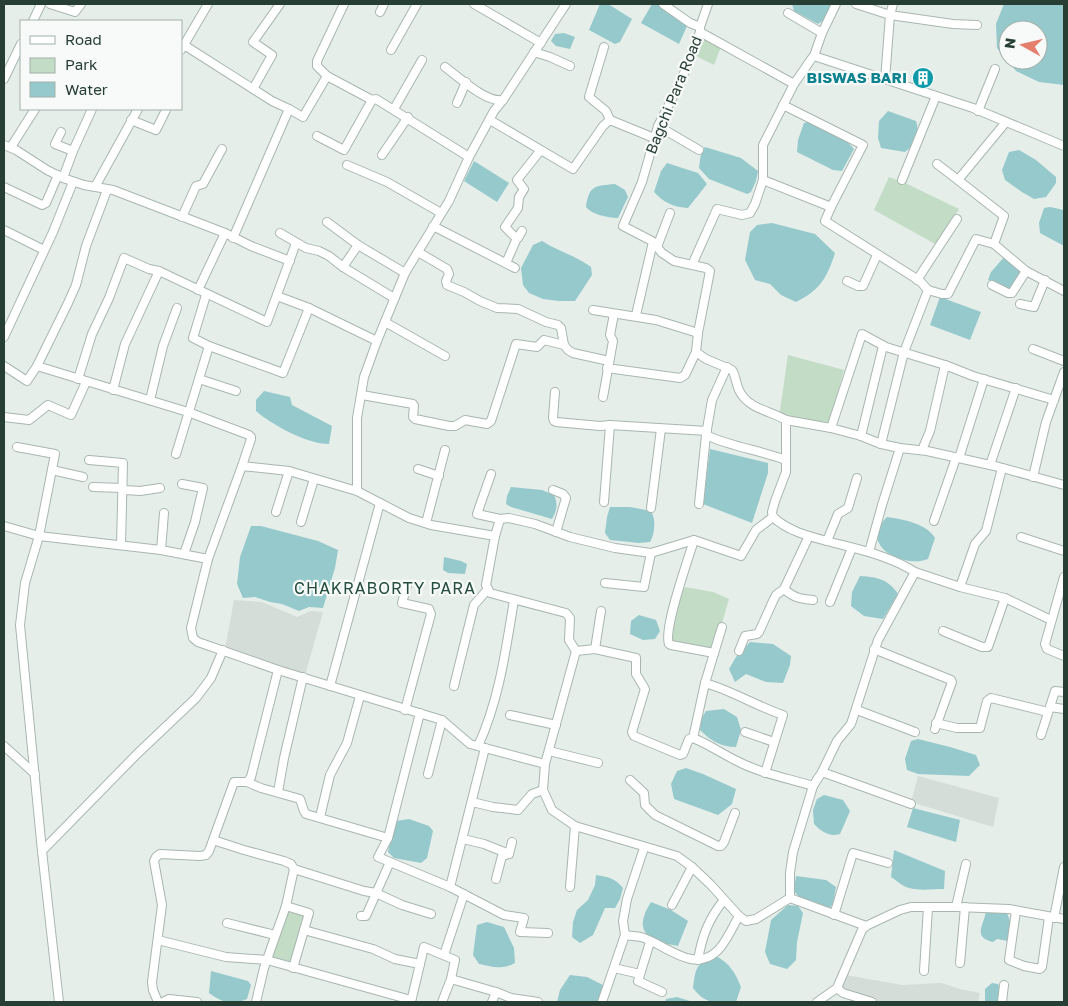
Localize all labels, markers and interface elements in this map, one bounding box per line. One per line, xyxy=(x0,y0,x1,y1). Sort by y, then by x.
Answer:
legend xyxy=(20,20,182,110)
north arrow xyxy=(998,20,1048,70)
text: Road xyxy=(65,30,102,48)
street label: Bagchi Para Road xyxy=(641,33,705,156)
text: N xyxy=(1000,37,1019,50)
text: Park xyxy=(65,55,98,73)
building icon: BISWAS BARI xyxy=(911,66,935,90)
place label: BISWAS BARI xyxy=(807,68,907,86)
text: Water xyxy=(65,80,108,98)
district label: CHAKRABORTY PARA xyxy=(294,578,476,598)

